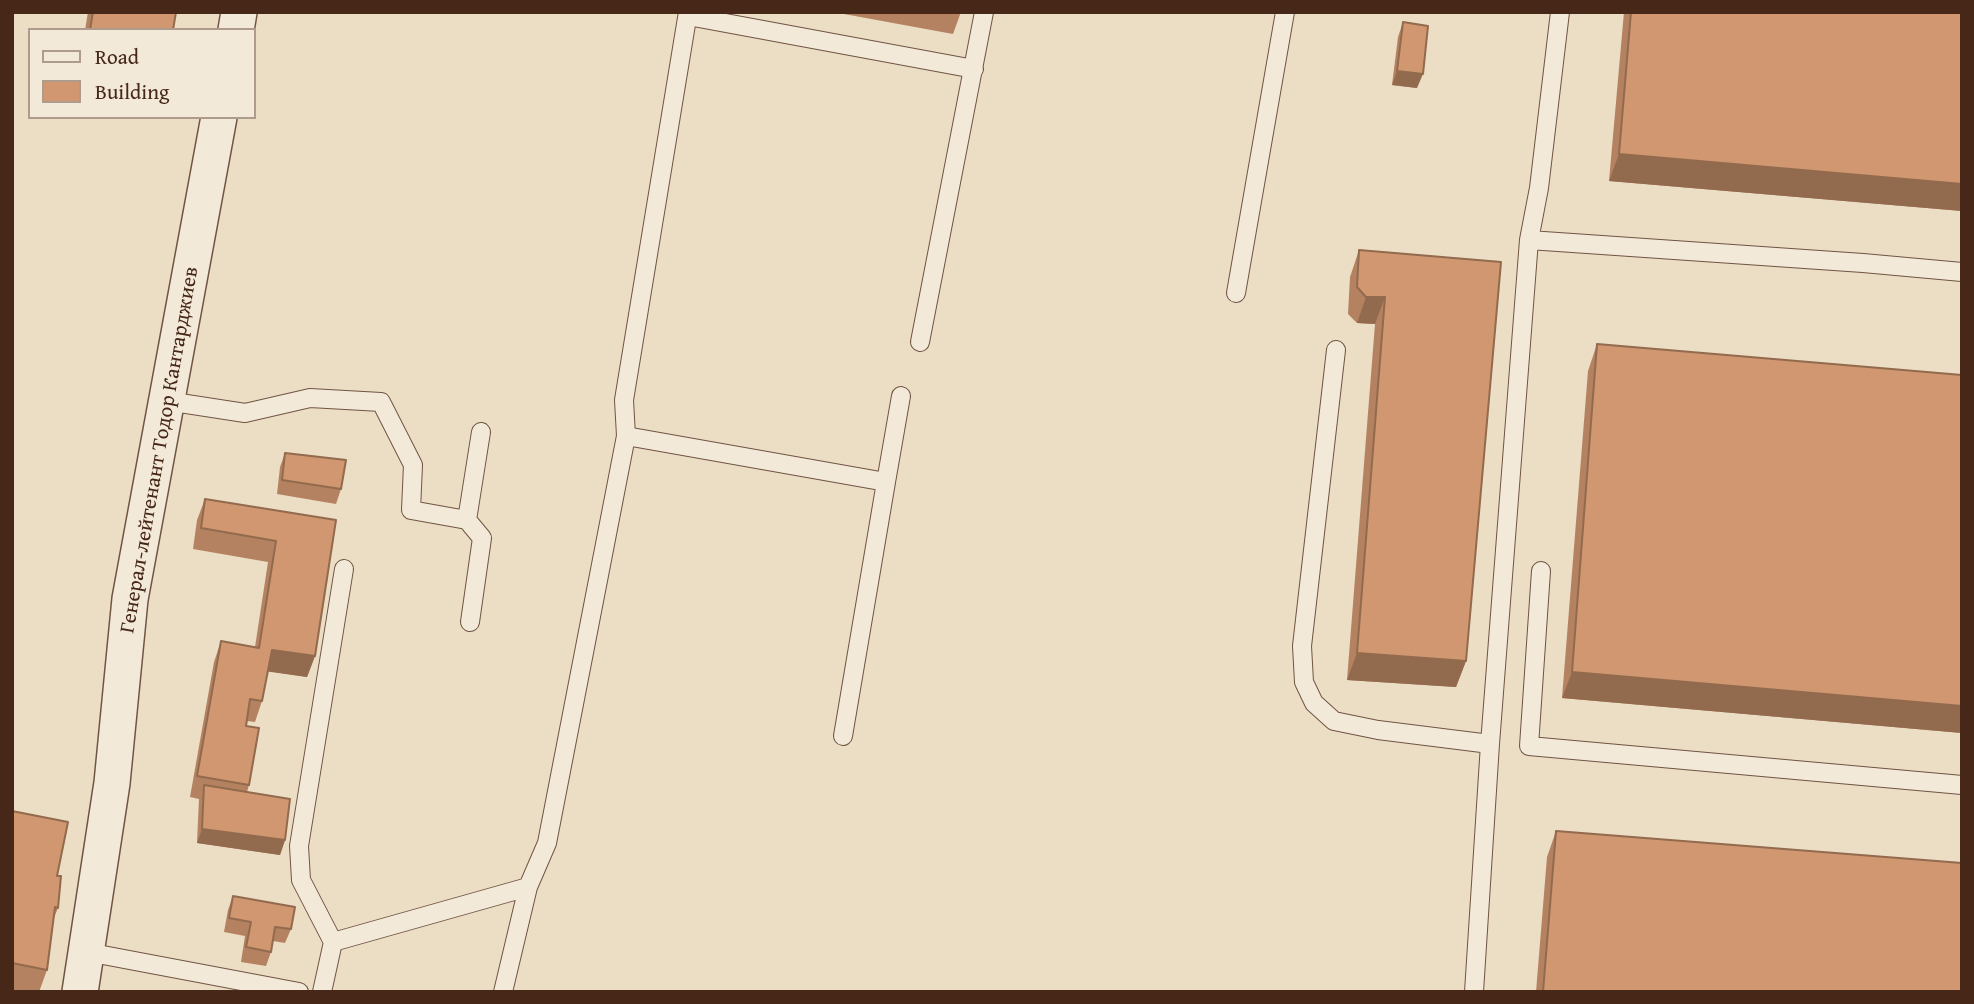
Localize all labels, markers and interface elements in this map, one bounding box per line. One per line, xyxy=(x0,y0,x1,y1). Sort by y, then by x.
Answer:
legend xyxy=(28,28,256,119)
text: Road xyxy=(95,41,139,72)
text: Building xyxy=(95,76,169,107)
street label: Генерал-лейтенант Тодор Кантарджиев xyxy=(115,265,205,635)

